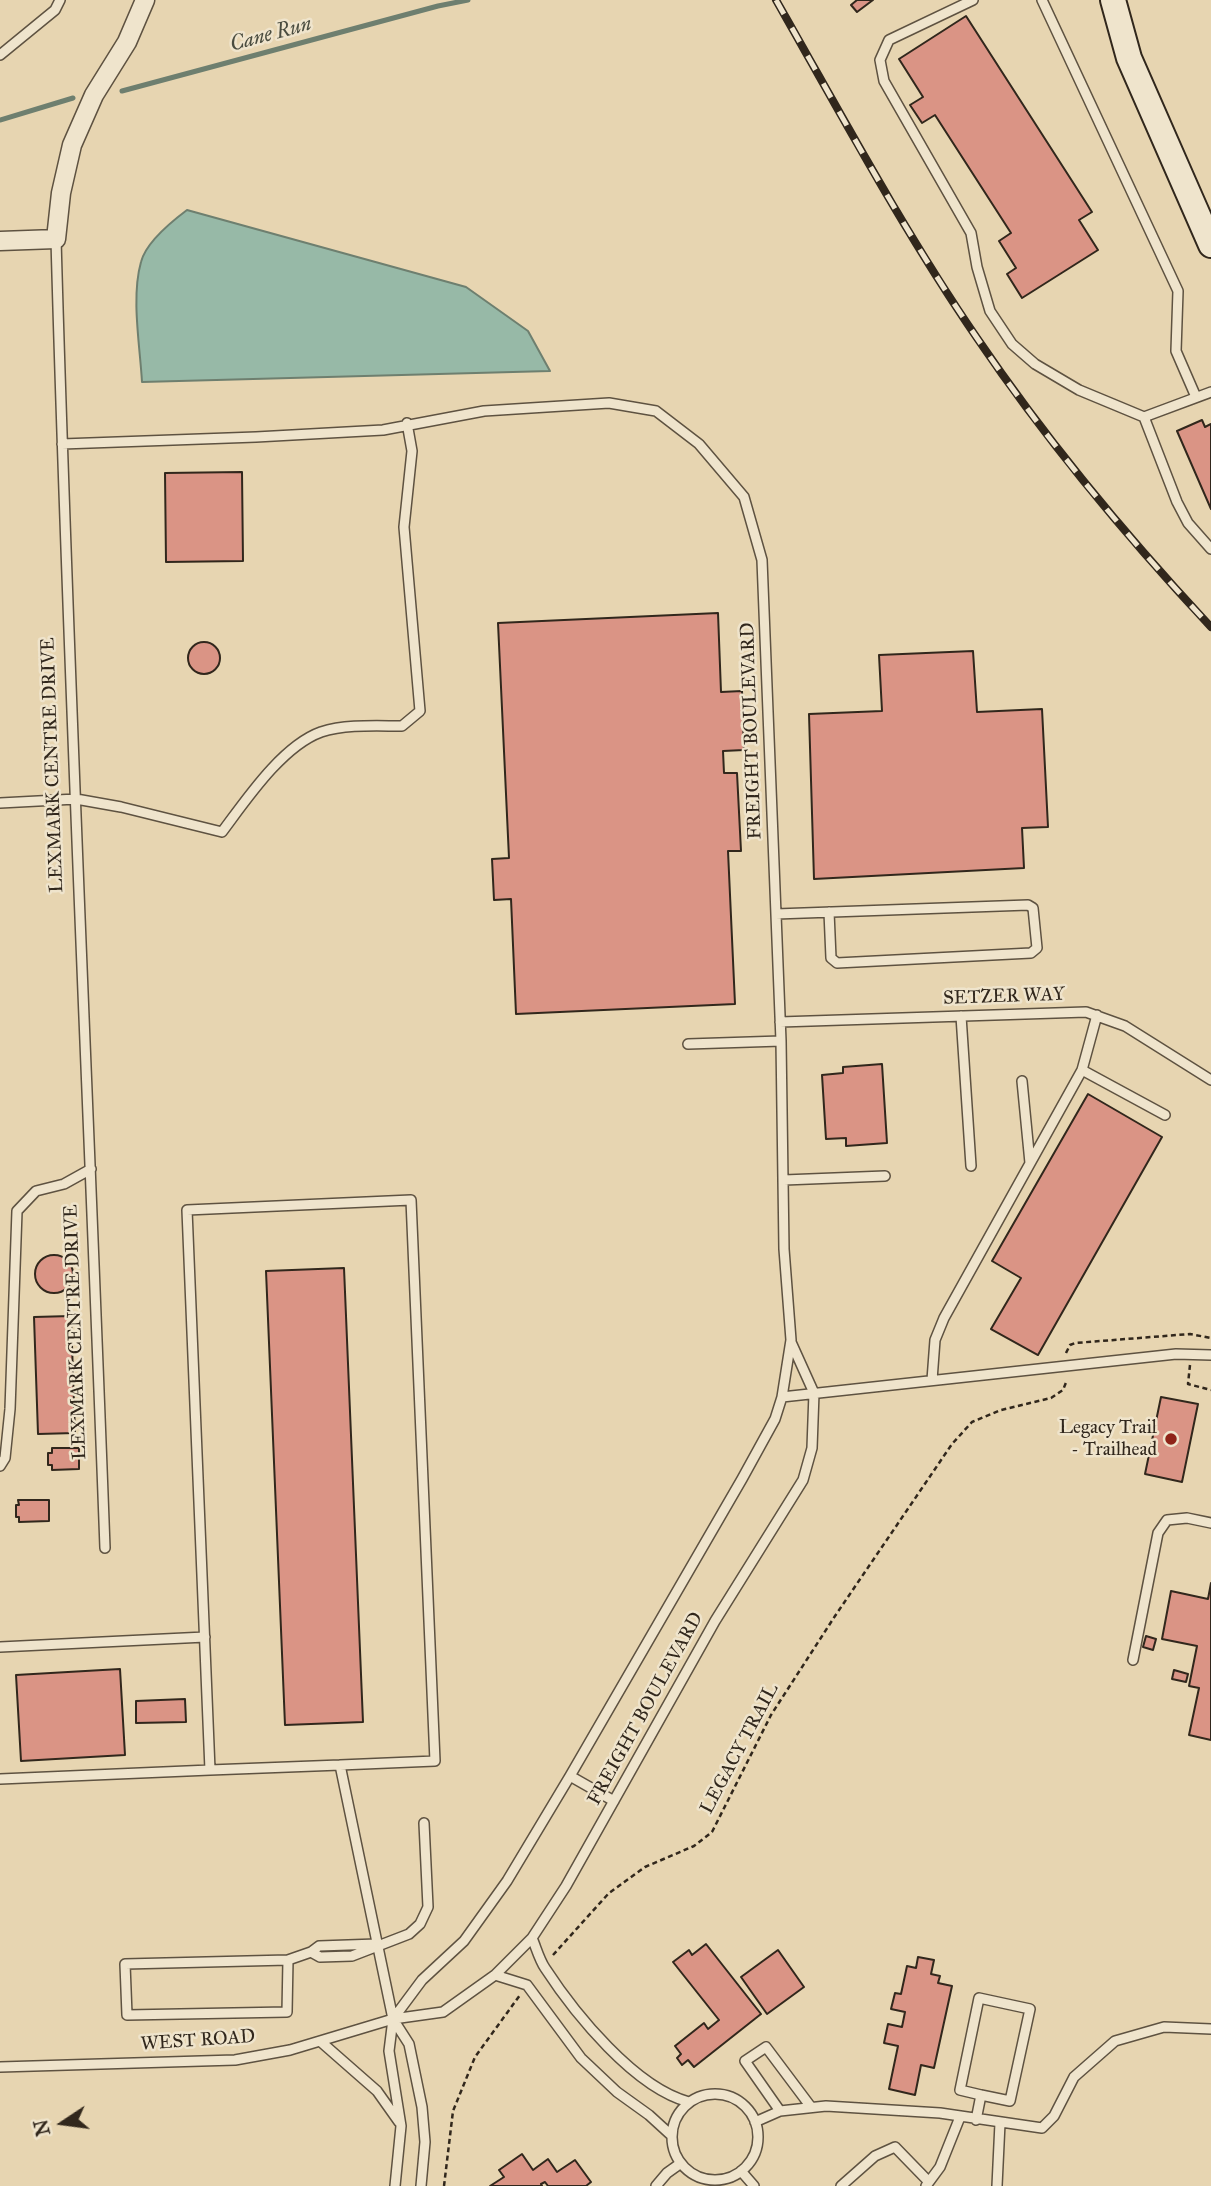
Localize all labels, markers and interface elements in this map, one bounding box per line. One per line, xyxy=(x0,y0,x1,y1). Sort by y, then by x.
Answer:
water label: Cane Run xyxy=(227,12,315,58)
street label: FREIGHT BOULEVARD xyxy=(737,622,767,840)
street label: LEXMARK CENTRE DRIVE xyxy=(37,637,69,893)
street label: SETZER WAY xyxy=(943,983,1065,1011)
street label: LEXMARK CENTRE DRIVE xyxy=(60,1204,92,1460)
place label: Legacy Trail - Trailhead xyxy=(1059,1417,1157,1461)
marker: Legacy Trail - Trailhead xyxy=(1163,1431,1179,1447)
street label: FREIGHT BOULEVARD xyxy=(583,1609,709,1809)
street label: LEGACY TRAIL xyxy=(696,1680,784,1818)
street label: WEST ROAD xyxy=(140,2026,256,2056)
north arrow xyxy=(28,2088,98,2158)
text: N xyxy=(29,2117,55,2138)

